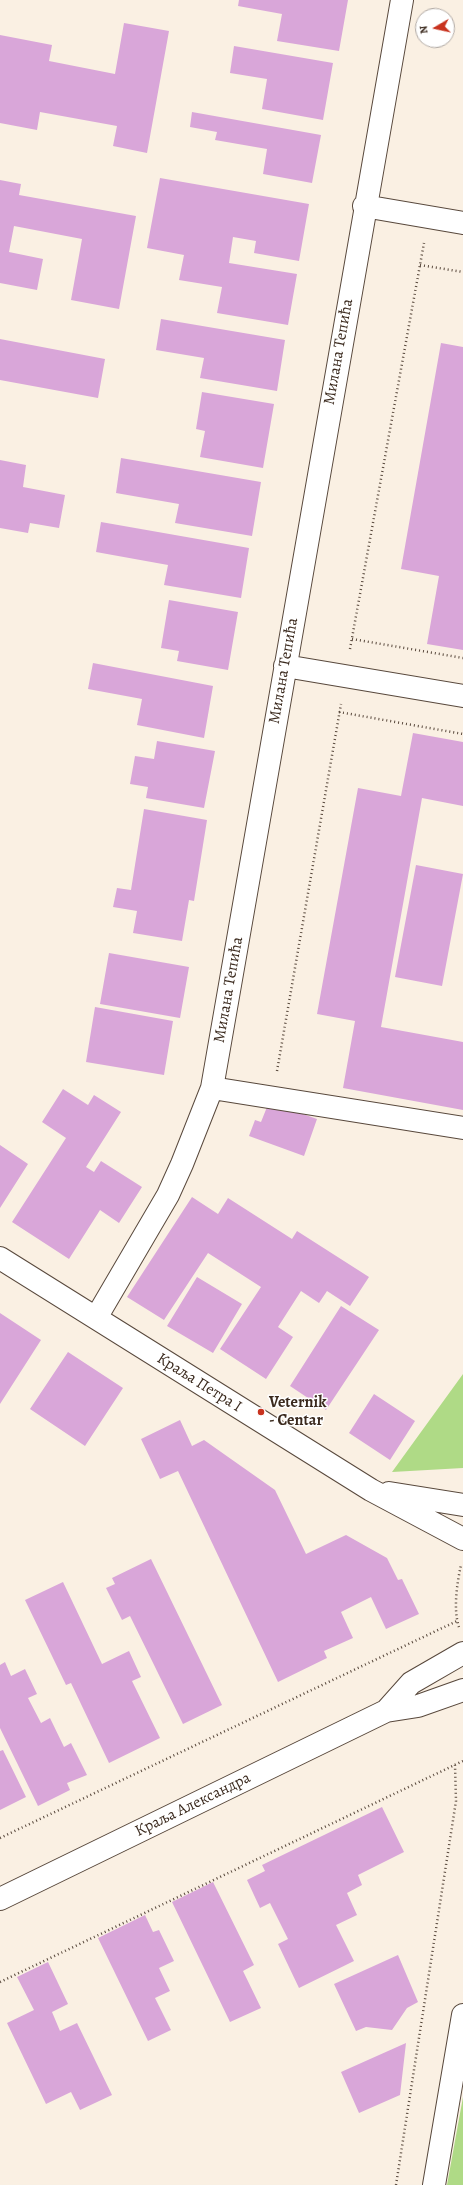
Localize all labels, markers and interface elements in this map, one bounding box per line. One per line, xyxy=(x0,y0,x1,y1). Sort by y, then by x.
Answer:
north arrow xyxy=(415,8,455,48)
text: N xyxy=(416,25,432,35)
street label: Милана Тепића xyxy=(320,297,358,407)
street label: Милана Тепића xyxy=(265,616,303,726)
street label: Милана Тепића xyxy=(210,935,248,1045)
street label: Краља Петра I xyxy=(153,1349,245,1417)
place label: Veternik - Centar xyxy=(269,1393,327,1431)
marker: Veternik - Centar xyxy=(256,1407,266,1417)
street label: Краља Александра xyxy=(132,1769,254,1841)

